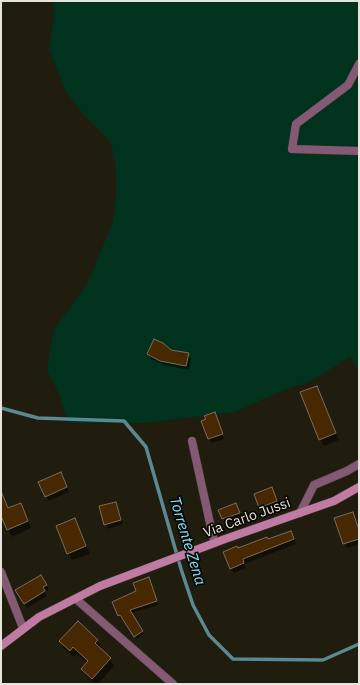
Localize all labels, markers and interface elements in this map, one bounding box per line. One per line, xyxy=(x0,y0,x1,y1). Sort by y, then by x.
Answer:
water label: Torrente Zena xyxy=(165,495,209,587)
street label: Via Carlo Jussi xyxy=(201,495,293,541)

